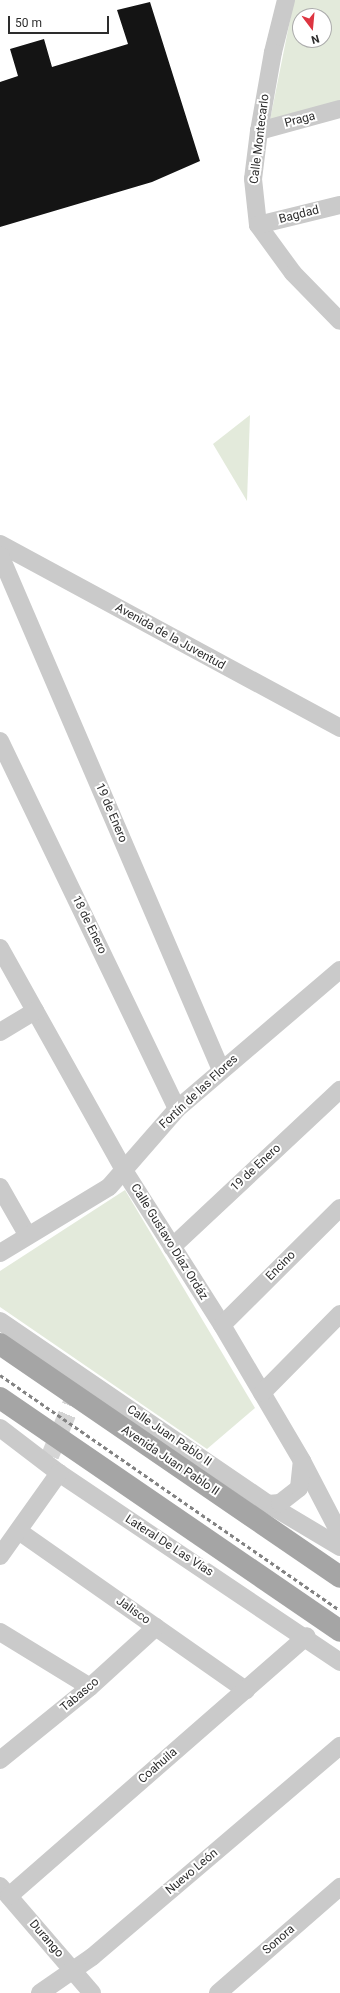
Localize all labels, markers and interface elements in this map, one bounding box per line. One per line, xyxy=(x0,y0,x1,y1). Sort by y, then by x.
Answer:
scale bar xyxy=(10,8,111,34)
north arrow xyxy=(292,8,332,48)
text: 50 m xyxy=(15,16,42,30)
text: N xyxy=(310,32,321,46)
street label: Calle Montecarlo xyxy=(247,93,273,185)
street label: Praga xyxy=(283,109,317,131)
street label: Bagdad xyxy=(277,203,321,227)
street label: Avenida de la Juventud xyxy=(113,601,227,673)
street label: 19 de Enero xyxy=(92,781,130,845)
street label: 18 de Enero xyxy=(69,893,109,957)
street label: Fortín de las Flores xyxy=(157,1052,241,1132)
street label: 19 de Enero xyxy=(228,1141,284,1195)
street label: Calle Gustavo Díaz Ordáz xyxy=(127,1181,211,1303)
street label: Encino xyxy=(263,1248,299,1284)
street label: Calle Juan Pablo II xyxy=(124,1402,214,1470)
street label: Avenida Juan Pablo II xyxy=(118,1423,222,1499)
street label: Lateral De Las Vías xyxy=(122,1512,216,1580)
street label: Jalisco xyxy=(113,1594,153,1628)
street label: Tabasco xyxy=(58,1675,102,1715)
street label: Coahuila xyxy=(136,1745,180,1787)
street label: Nuevo León xyxy=(163,1846,221,1898)
street label: Durango xyxy=(26,1917,66,1961)
street label: Sonora xyxy=(260,1922,298,1958)

